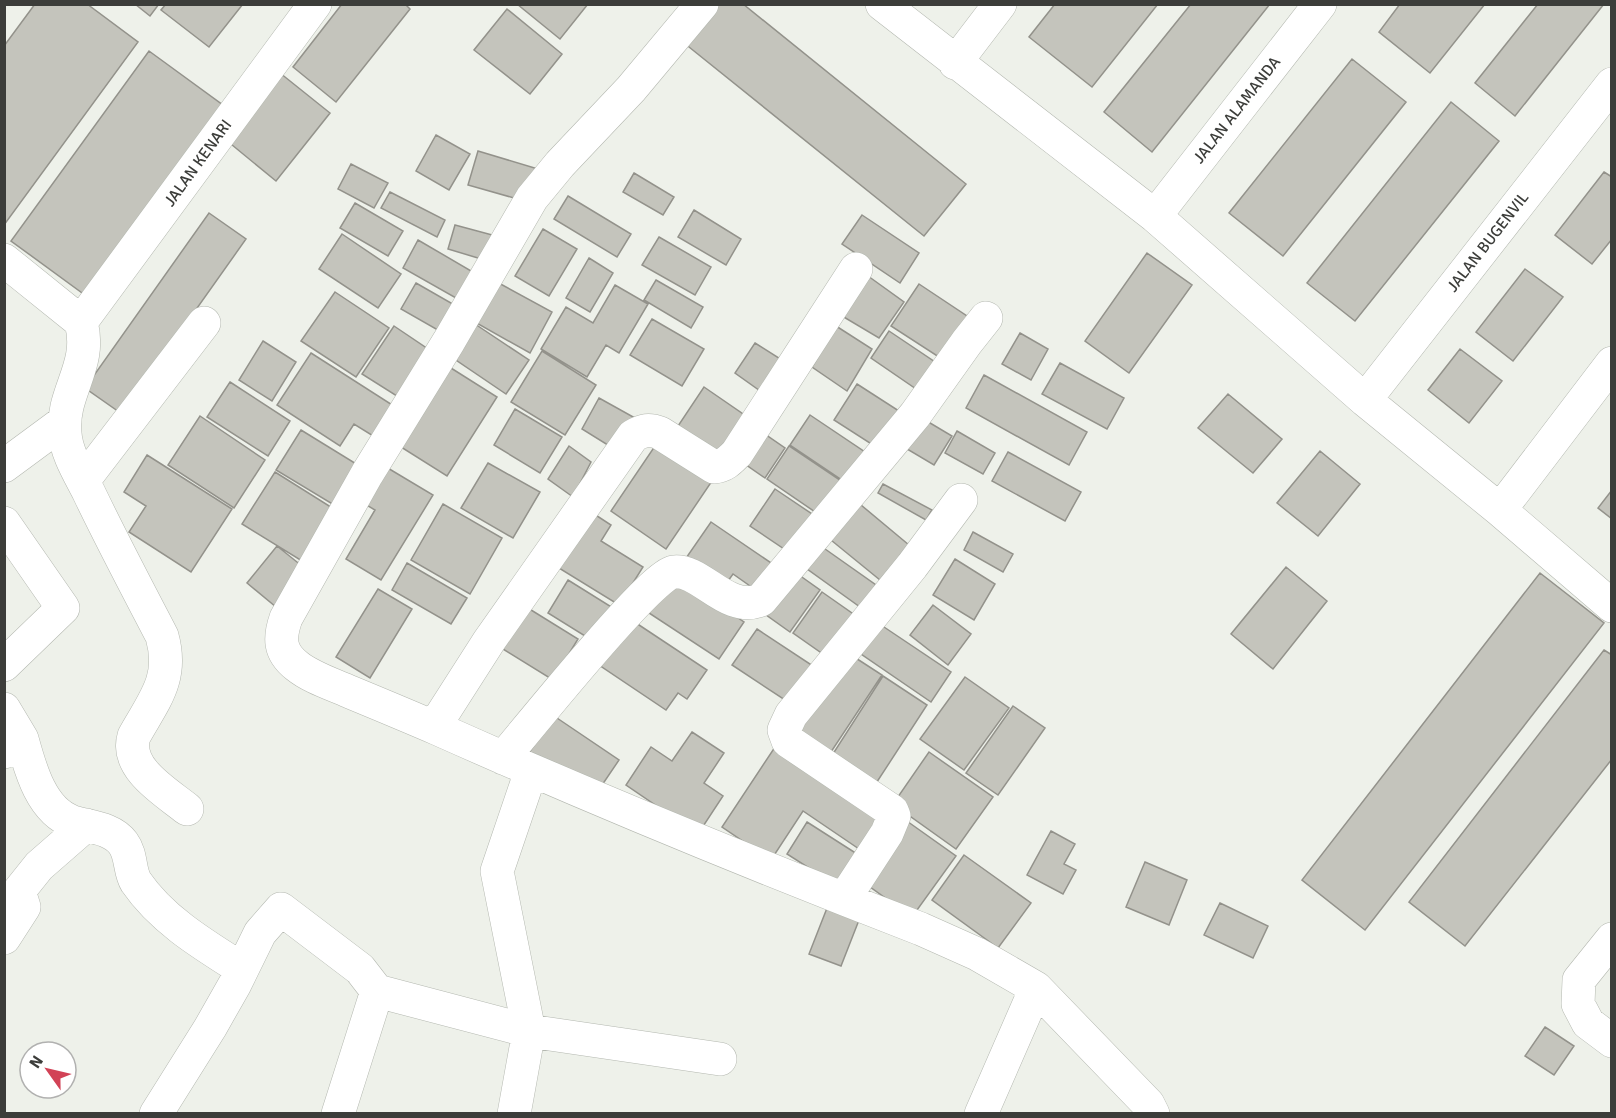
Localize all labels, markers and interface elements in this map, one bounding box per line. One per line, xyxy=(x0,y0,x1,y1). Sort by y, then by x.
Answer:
street label: JALAN ALAMANDA xyxy=(1189,52,1285,168)
street label: JALAN KENARI xyxy=(160,116,236,210)
street label: JALAN BUGENVIL xyxy=(1443,188,1533,296)
north arrow xyxy=(18,1040,78,1100)
text: N xyxy=(25,1052,48,1072)

